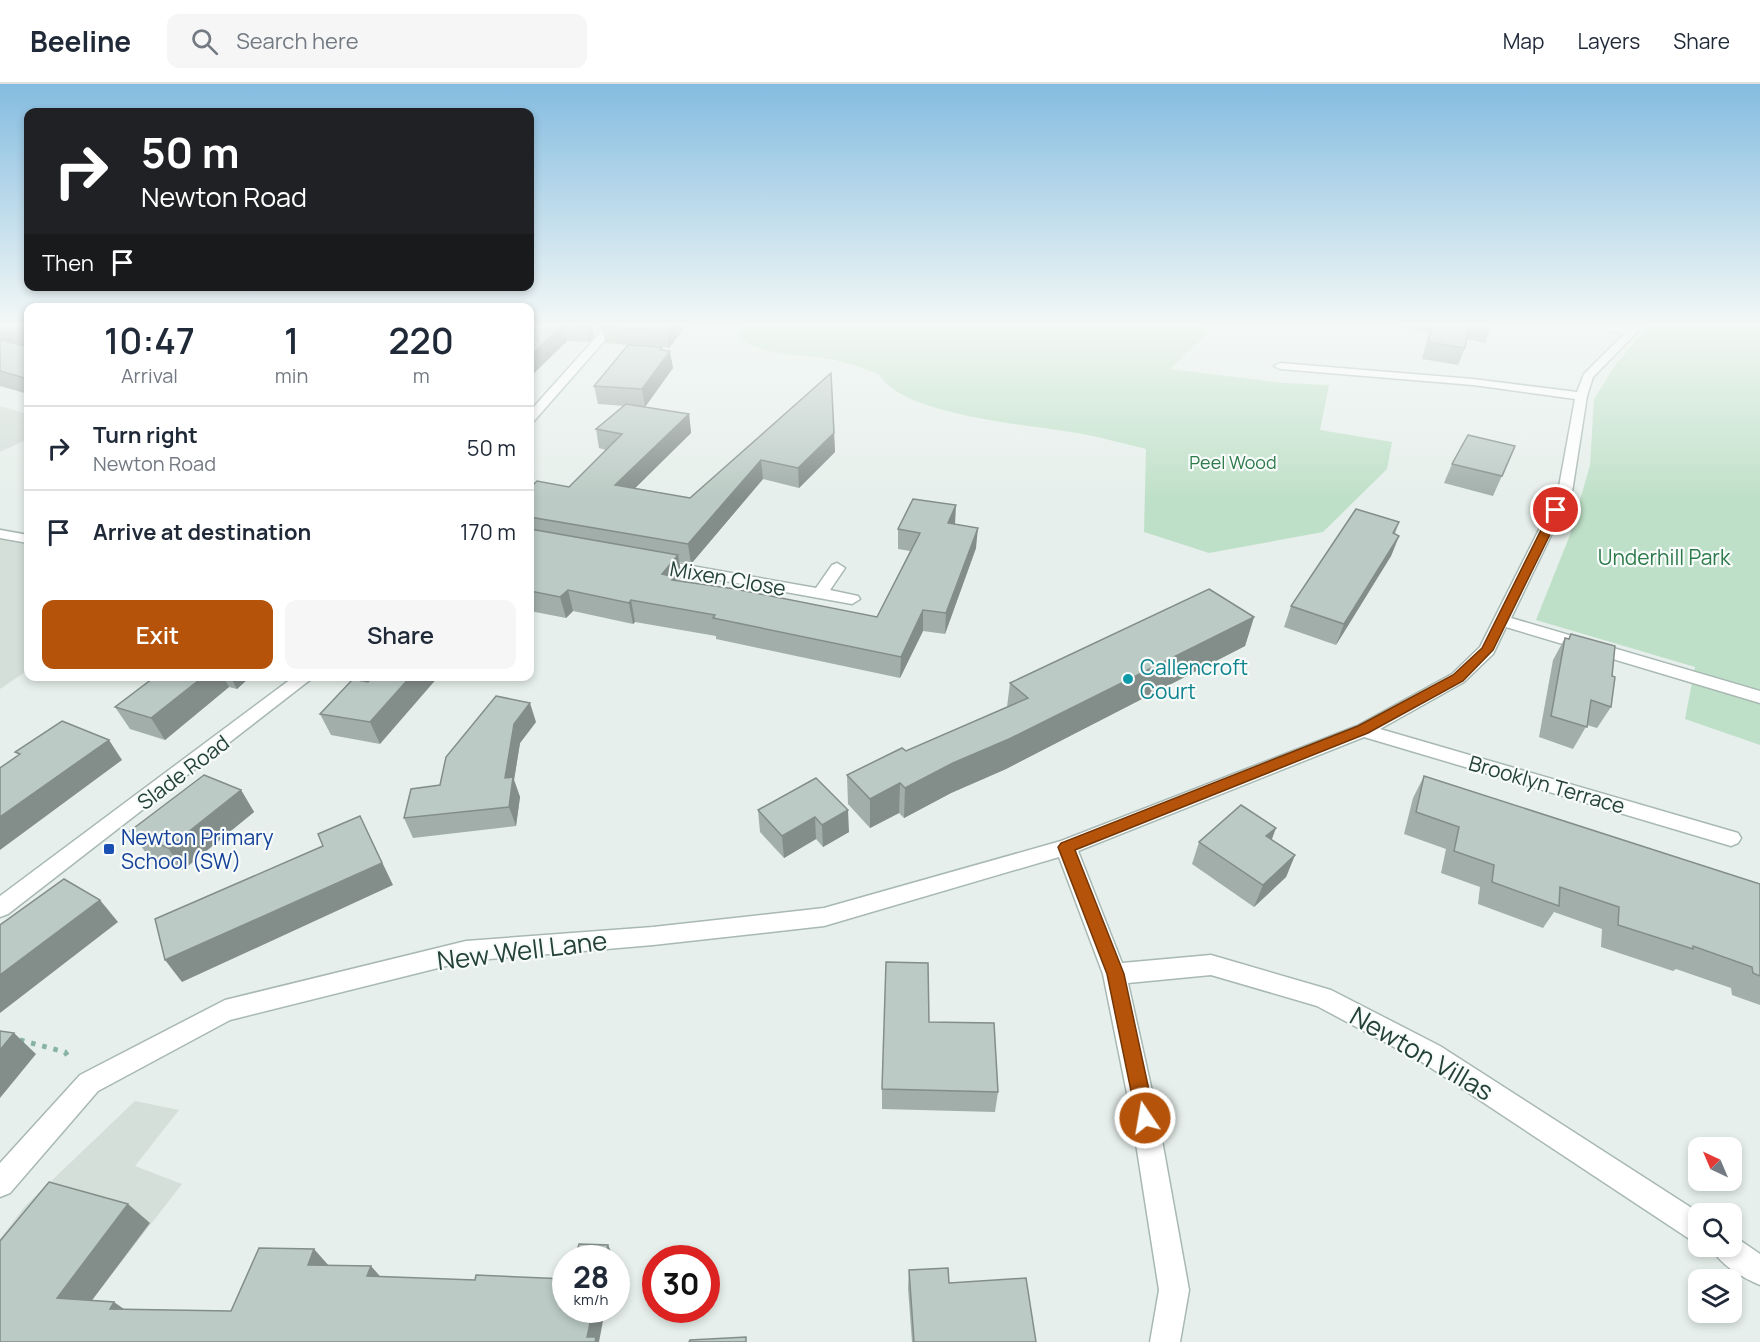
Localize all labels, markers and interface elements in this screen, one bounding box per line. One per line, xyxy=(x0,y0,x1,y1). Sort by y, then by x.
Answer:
search box xyxy=(167,14,587,68)
text: Beeline xyxy=(30,22,131,60)
icon: search xyxy=(188,25,221,58)
text: Search here xyxy=(236,26,359,56)
text: Map xyxy=(1503,27,1544,55)
text: Layers xyxy=(1577,27,1640,55)
text: Share xyxy=(1673,27,1730,55)
text: 50 m xyxy=(141,123,239,181)
icon: right xyxy=(42,132,120,210)
text: Newton Road xyxy=(141,178,307,215)
icon: arrive xyxy=(106,246,139,279)
text: Then xyxy=(42,248,94,278)
text: 10:47 xyxy=(104,316,195,365)
text: 1 xyxy=(284,316,299,365)
text: 220 xyxy=(388,316,454,365)
text: Arrival xyxy=(121,362,178,389)
text: min xyxy=(275,362,308,389)
text: m xyxy=(413,362,430,389)
text: Turn right xyxy=(93,420,198,450)
icon: right xyxy=(42,432,75,465)
text: 50 m xyxy=(467,433,516,463)
text: Newton Road xyxy=(93,450,216,477)
park label: Peel Wood xyxy=(1189,450,1277,474)
pin xyxy=(1530,484,1581,535)
icon: arrive xyxy=(1539,493,1572,526)
icon: arrive xyxy=(42,516,75,549)
text: Arrive at destination xyxy=(93,517,311,547)
text: 170 m xyxy=(460,517,516,547)
park label: Underhill Park xyxy=(1598,543,1731,571)
street label: Mixen Close xyxy=(668,554,788,602)
button: Exit xyxy=(42,600,273,669)
button: Share xyxy=(285,600,516,669)
place label: Callencroft Court xyxy=(1140,653,1248,705)
marker: Callencroft Court xyxy=(1121,672,1135,686)
street label: Slade Road xyxy=(131,728,235,816)
street label: Brooklyn Terrace xyxy=(1466,748,1628,820)
place label: Newton Primary School (SW) xyxy=(121,823,274,875)
marker: Newton Primary School (SW) xyxy=(102,842,116,856)
street label: New Well Lane xyxy=(435,922,609,978)
street label: Newton Villas xyxy=(1344,997,1500,1109)
position arrow xyxy=(1113,1086,1177,1150)
north arrow xyxy=(1688,1137,1742,1191)
map controls xyxy=(1688,1137,1742,1323)
button: search xyxy=(1688,1203,1742,1257)
speed limit sign: 30 xyxy=(642,1245,720,1323)
text: 28 xyxy=(573,1256,609,1297)
button: layers xyxy=(1688,1269,1742,1323)
text: km/h xyxy=(574,1289,608,1310)

